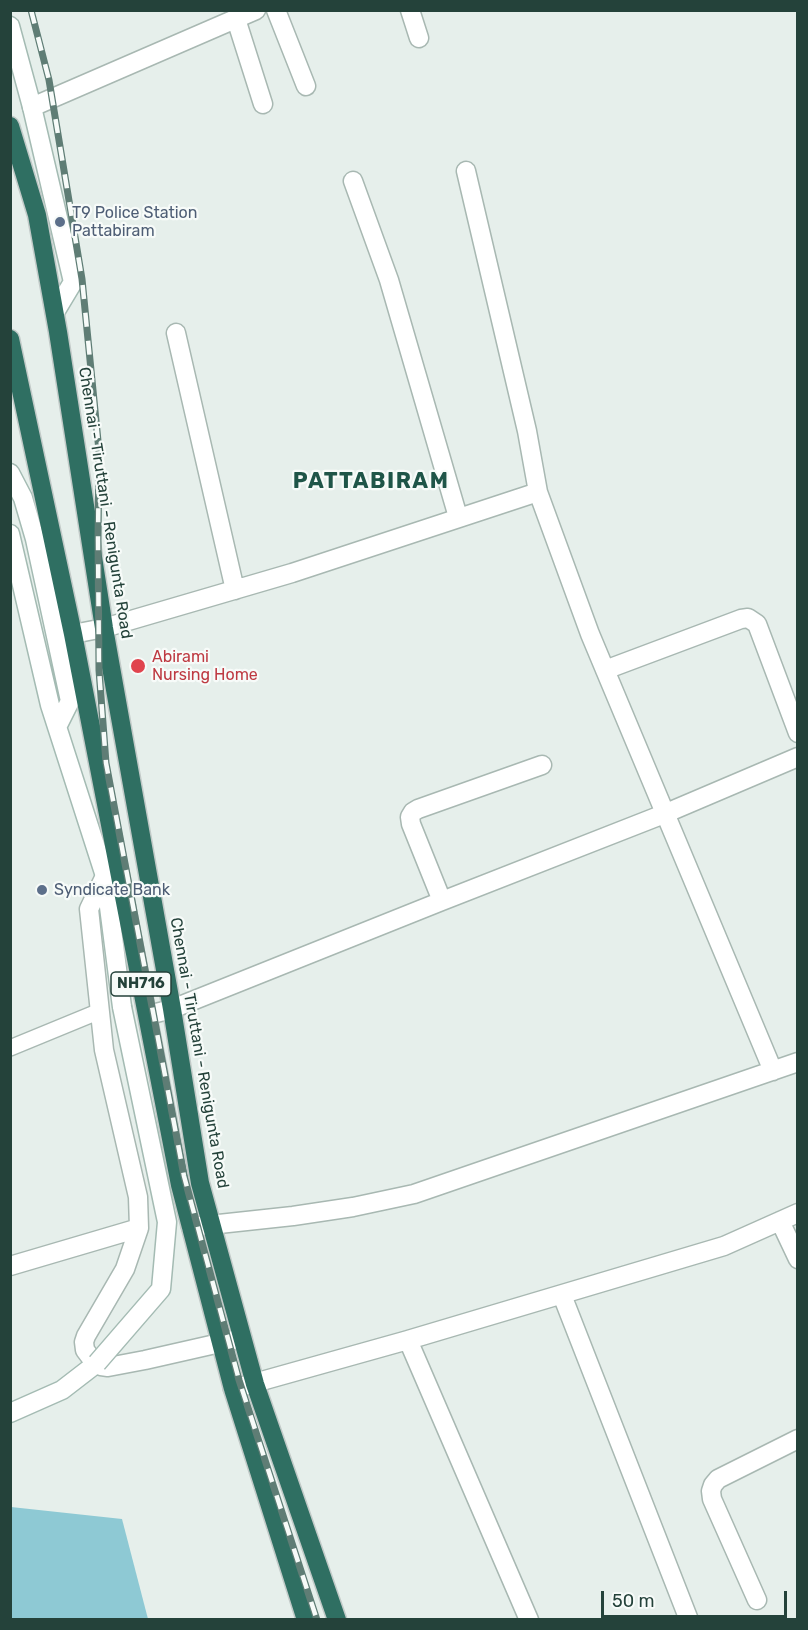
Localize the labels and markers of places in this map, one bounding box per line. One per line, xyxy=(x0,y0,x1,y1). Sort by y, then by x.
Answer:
place label: T9 Police Station Pattabiram xyxy=(72,203,197,241)
marker: T9 Police Station Pattabiram xyxy=(53,215,67,229)
place label: Abirami Nursing Home xyxy=(152,647,258,685)
marker: Abirami Nursing Home xyxy=(129,657,147,675)
place label: Syndicate Bank xyxy=(54,880,170,900)
marker: Syndicate Bank xyxy=(35,883,49,897)

